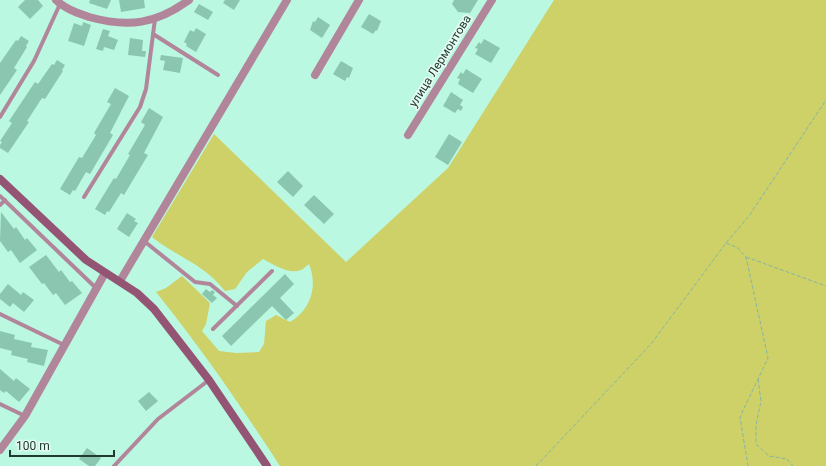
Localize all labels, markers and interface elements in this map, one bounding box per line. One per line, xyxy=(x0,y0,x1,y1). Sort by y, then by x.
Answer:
street label: улица Лермонтова xyxy=(406,12,474,110)
scale bar xyxy=(10,432,114,458)
text: 100 m xyxy=(16,439,50,453)

